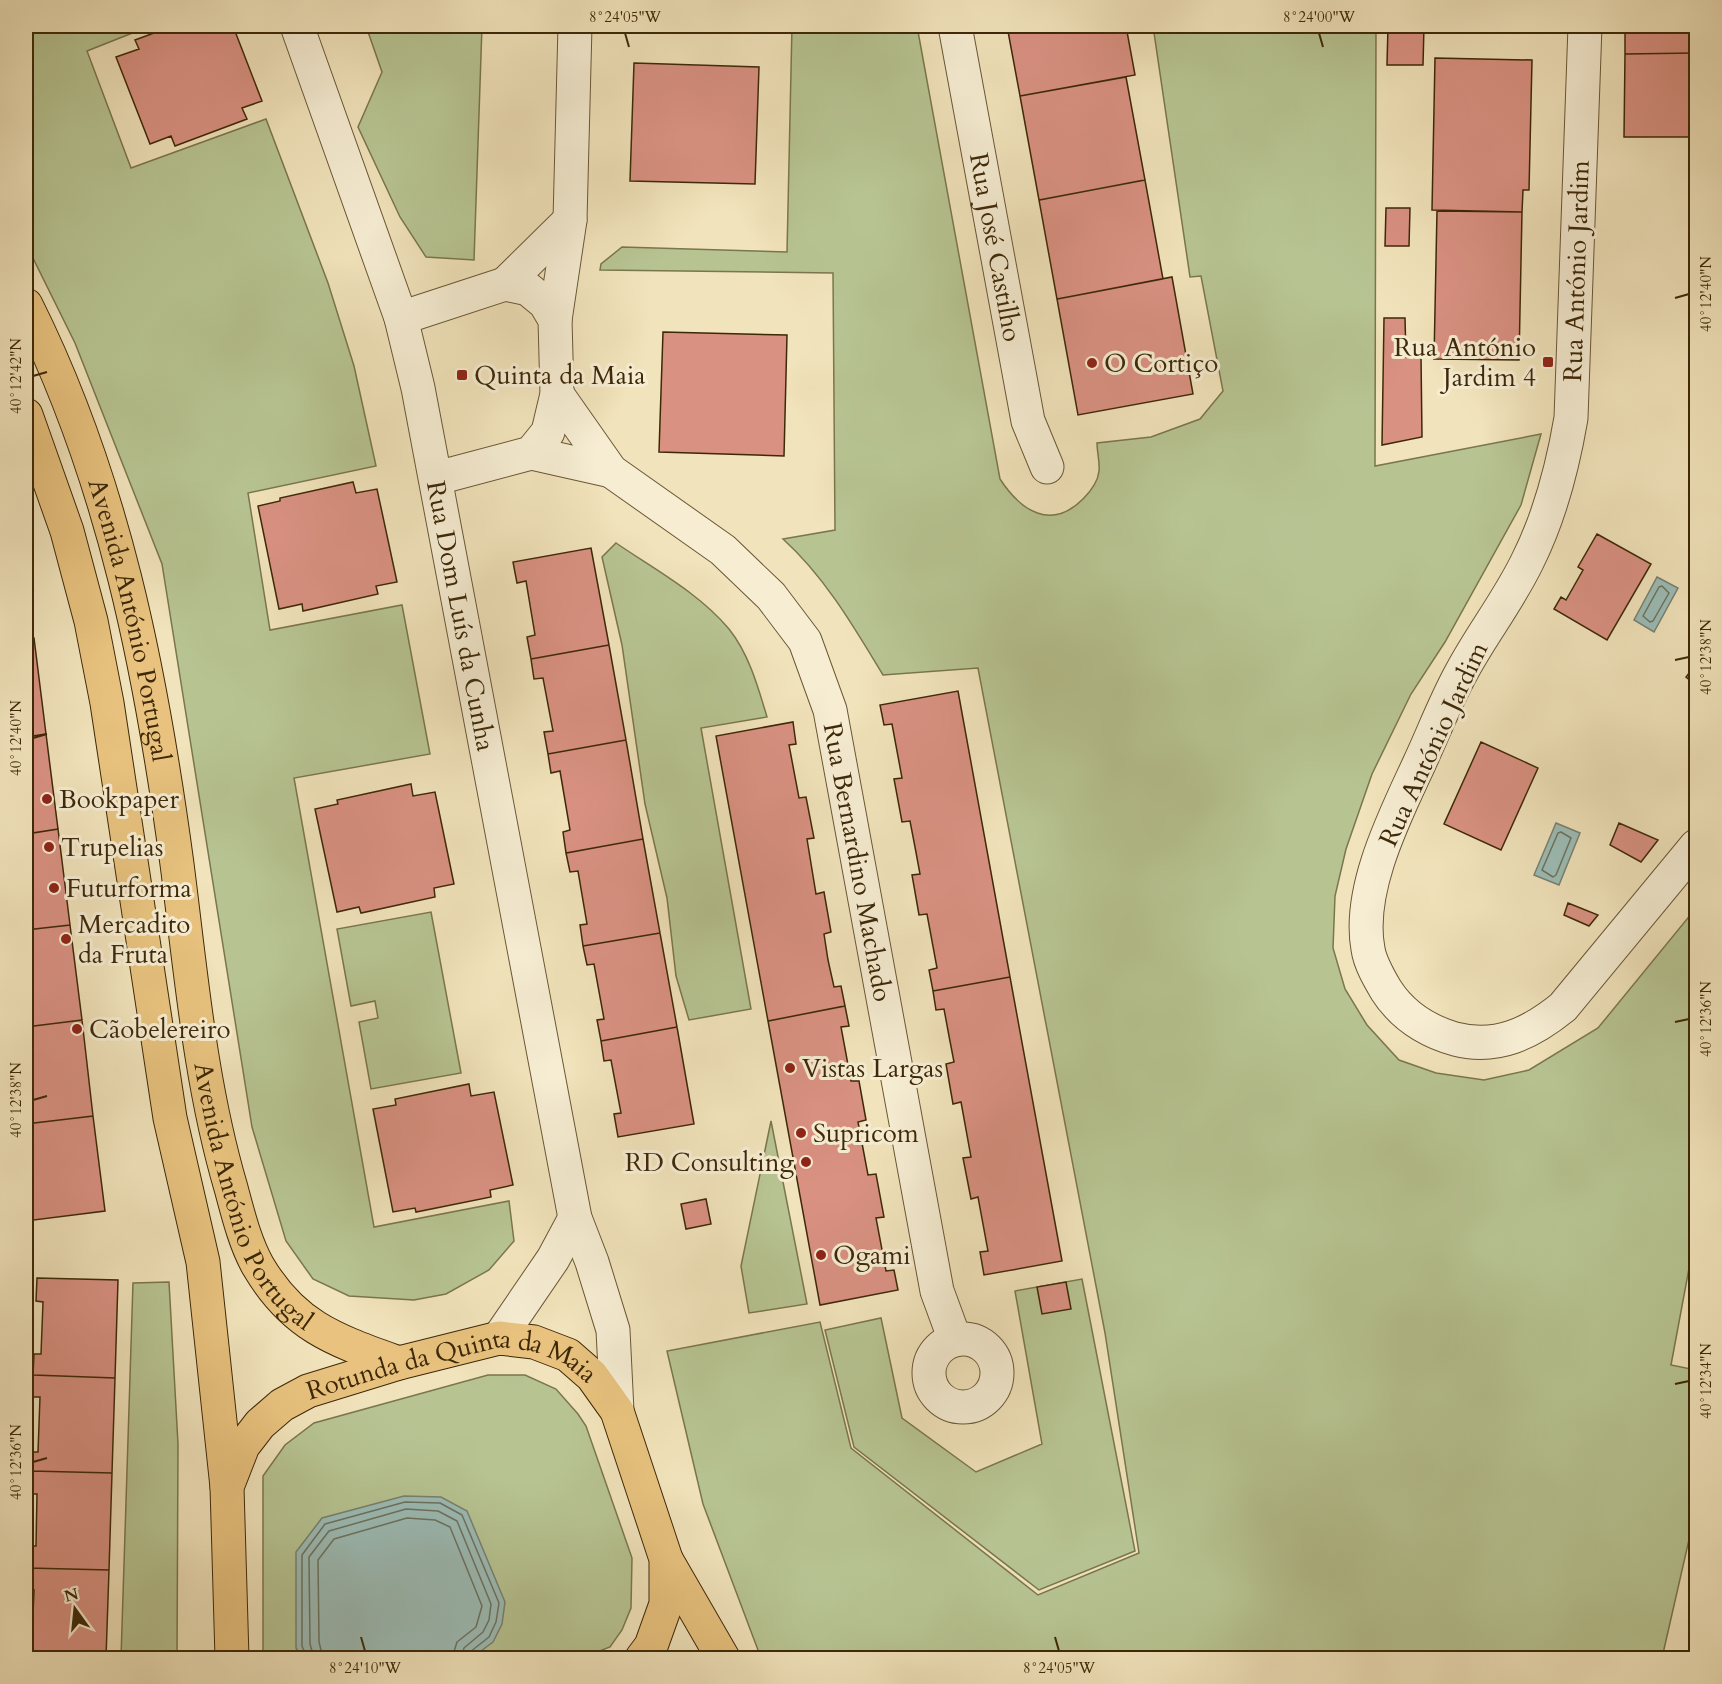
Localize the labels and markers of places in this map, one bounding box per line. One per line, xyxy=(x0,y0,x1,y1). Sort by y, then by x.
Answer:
place label: Rua António Jardim 4 xyxy=(1394,330,1536,395)
place label: O Cortiço xyxy=(1104,346,1218,381)
marker: Rua António Jardim 4 xyxy=(1541,355,1555,369)
marker: O Cortiço xyxy=(1085,356,1099,370)
place label: Quinta da Maia xyxy=(474,358,646,393)
marker: Quinta da Maia xyxy=(455,368,469,382)
place label: Bookpaper xyxy=(59,782,179,817)
marker: Bookpaper xyxy=(40,792,54,806)
place label: Trupelias xyxy=(61,830,163,865)
marker: Trupelias xyxy=(42,840,56,854)
place label: Futurforma xyxy=(66,871,192,906)
marker: Futurforma xyxy=(47,881,61,895)
place label: Mercadito da Fruta xyxy=(78,907,190,972)
marker: Mercadito da Fruta xyxy=(59,932,73,946)
place label: Cãobelereiro xyxy=(89,1012,231,1047)
marker: Cãobelereiro xyxy=(70,1022,84,1036)
place label: Vistas Largas xyxy=(802,1051,943,1086)
marker: Vistas Largas xyxy=(783,1061,797,1075)
place label: Supricom xyxy=(813,1116,919,1151)
marker: Supricom xyxy=(794,1126,808,1140)
place label: RD Consulting xyxy=(625,1145,794,1180)
marker: RD Consulting xyxy=(799,1155,813,1169)
place label: Ogami xyxy=(833,1238,911,1273)
marker: Ogami xyxy=(814,1248,828,1262)

